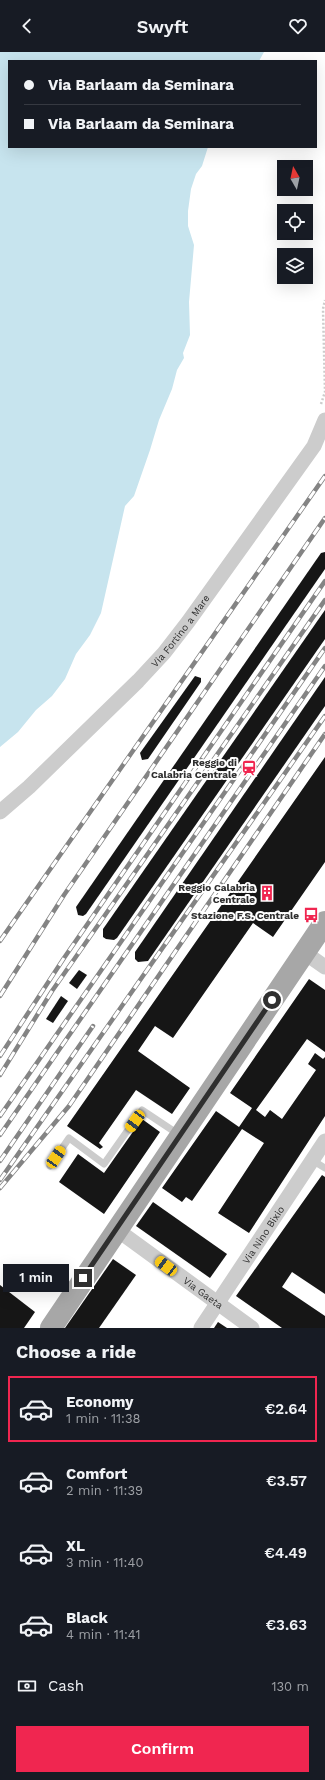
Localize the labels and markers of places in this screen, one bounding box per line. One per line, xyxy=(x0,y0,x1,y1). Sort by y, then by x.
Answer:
place label: Reggio di Calabria Centrale xyxy=(151,757,237,780)
station icon: Reggio di Calabria Centrale xyxy=(240,759,258,777)
place label: Reggio Calabria Centrale xyxy=(178,882,255,905)
building icon: Reggio Calabria Centrale xyxy=(258,884,276,902)
bus stop icon: Stazione F.S. Centrale xyxy=(302,906,320,924)
place label: Stazione F.S. Centrale xyxy=(191,910,299,921)

